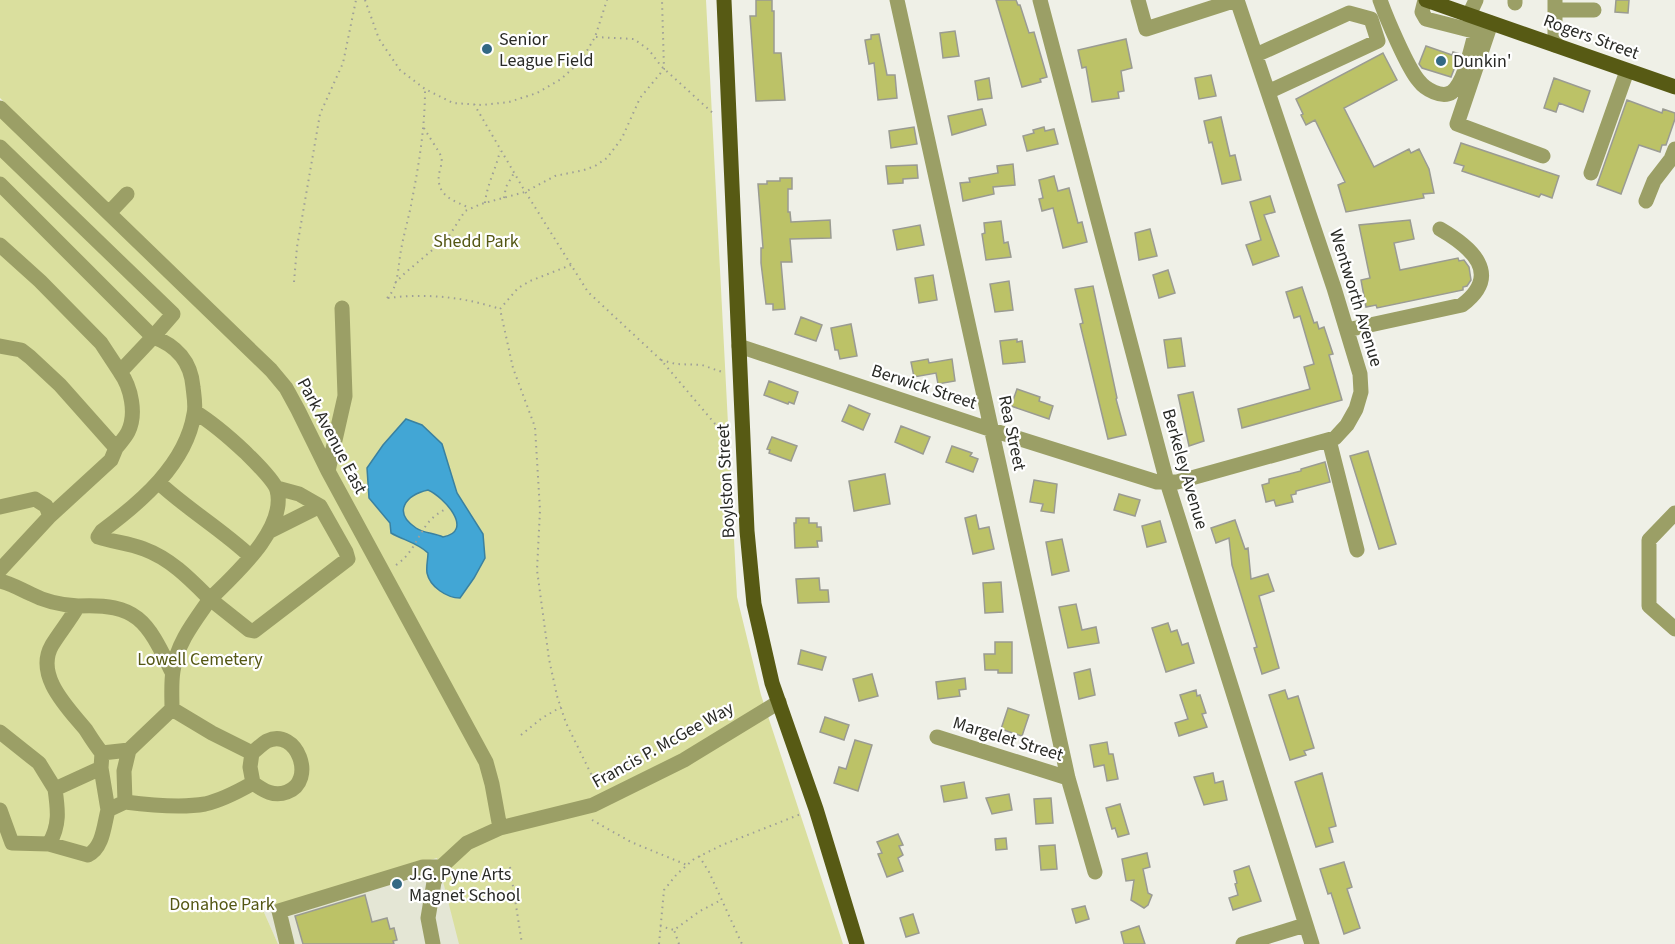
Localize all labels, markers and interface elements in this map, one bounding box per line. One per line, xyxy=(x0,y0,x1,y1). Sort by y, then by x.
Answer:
street label: Rogers Street xyxy=(1540,8,1642,66)
place label: Senior League Field xyxy=(499,27,594,73)
marker: Senior League Field xyxy=(480,42,494,56)
place label: Dunkin' xyxy=(1453,49,1511,74)
marker: Dunkin' xyxy=(1434,54,1448,68)
street label: Wentworth Avenue xyxy=(1323,226,1389,370)
park label: Shedd Park xyxy=(433,229,519,254)
street label: Berwick Street xyxy=(868,358,980,416)
street label: Park Avenue East xyxy=(291,374,373,498)
street label: Rea Street xyxy=(992,393,1032,473)
street label: Berkeley Avenue xyxy=(1156,406,1214,532)
street label: Boylston Street xyxy=(711,423,741,539)
park label: Lowell Cemetery xyxy=(137,647,263,672)
street label: Francis P. McGee Way xyxy=(588,695,739,794)
street label: Margelet Street xyxy=(950,710,1066,768)
place label: J.G. Pyne Arts Magnet School xyxy=(409,862,520,908)
marker: J.G. Pyne Arts Magnet School xyxy=(390,877,404,891)
park label: Donahoe Park xyxy=(169,892,275,917)

